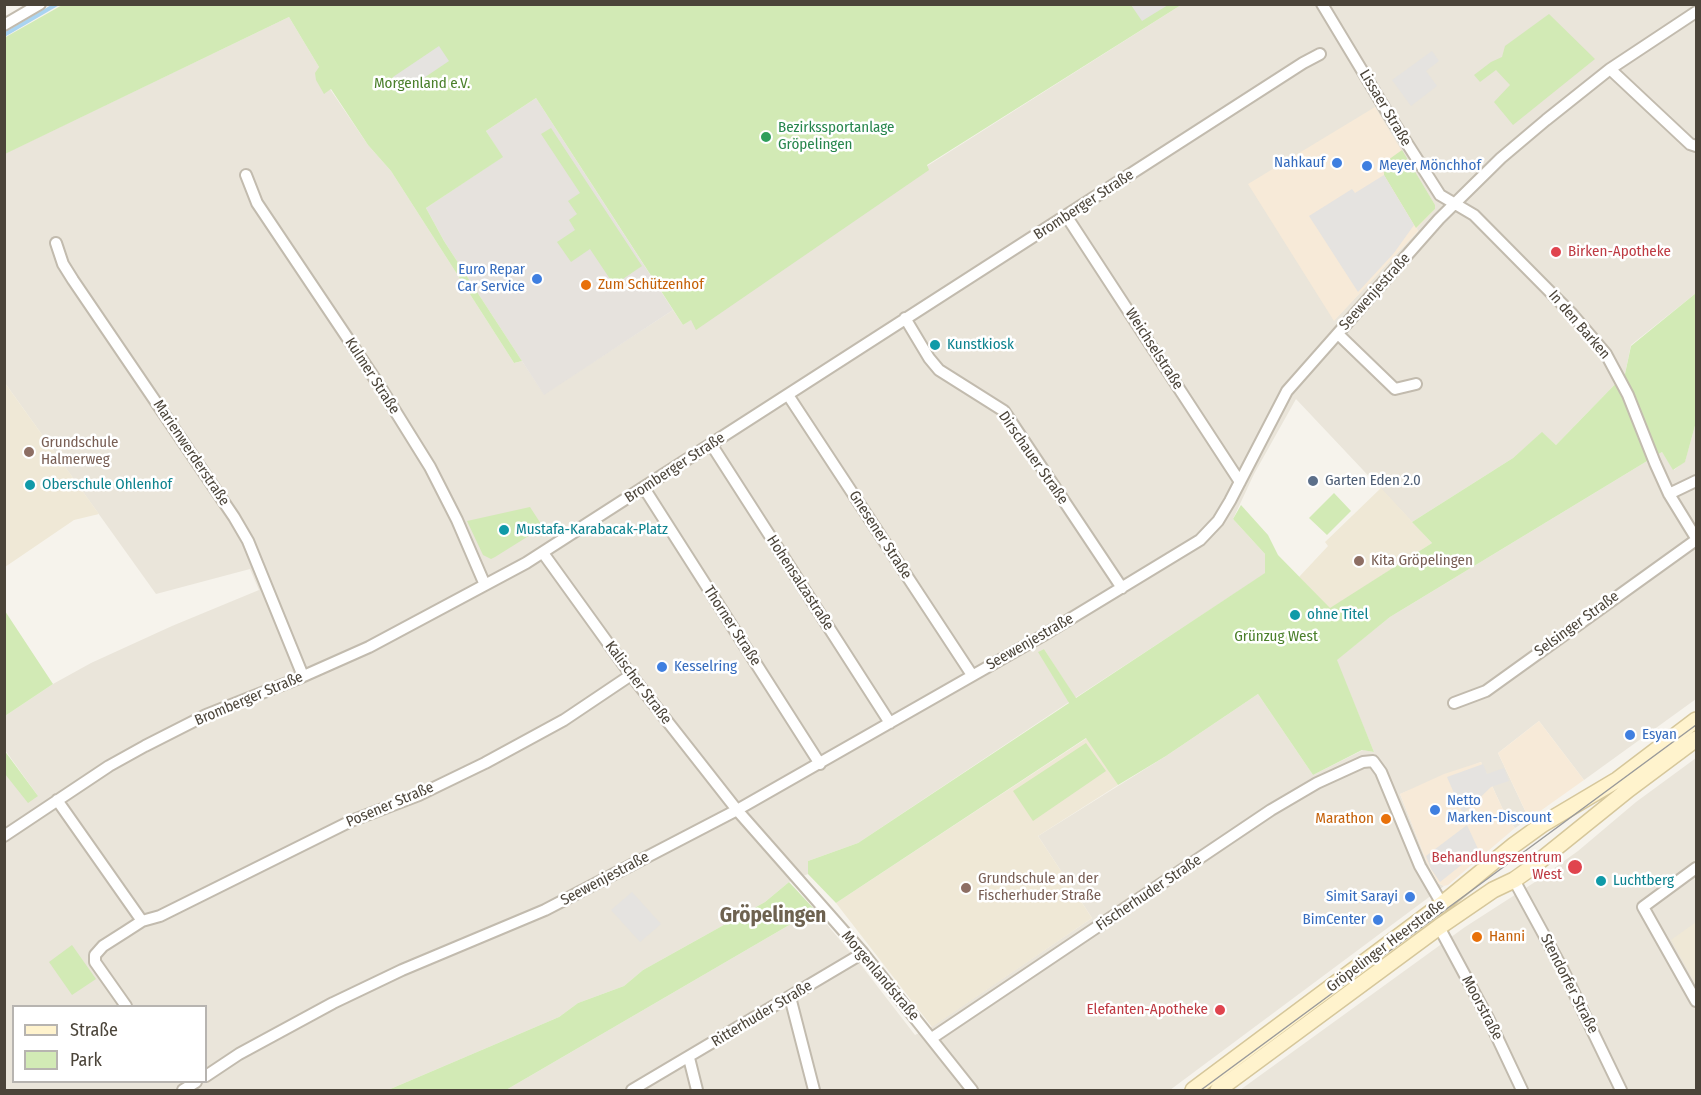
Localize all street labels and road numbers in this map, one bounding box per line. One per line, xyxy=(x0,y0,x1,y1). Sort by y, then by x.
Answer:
street label: Lissaer Straße xyxy=(1355,66,1415,150)
street label: Bromberger Straße xyxy=(1031,166,1137,244)
street label: Seewenjestraße xyxy=(1336,250,1414,334)
street label: In den Barken xyxy=(1544,287,1614,363)
street label: Weichselstraße xyxy=(1121,305,1187,393)
street label: Kulmer Straße xyxy=(341,335,403,417)
street label: Marienwerderstraße xyxy=(149,397,233,509)
street label: Dirschauer Straße xyxy=(994,408,1072,508)
street label: Bromberger Straße xyxy=(622,429,728,507)
street label: Gnesener Straße xyxy=(845,487,915,583)
street label: Hohensalzastraße xyxy=(763,532,837,634)
street label: Thorner Straße xyxy=(699,583,765,669)
street label: Selsinger Straße xyxy=(1531,587,1623,661)
street label: Seewenjestraße xyxy=(983,610,1077,674)
street label: Kalischer Straße xyxy=(601,638,675,728)
street label: Bromberger Straße xyxy=(192,668,306,730)
street label: Posener Straße xyxy=(344,779,436,831)
street label: Seewenjestraße xyxy=(558,848,652,910)
street label: Fischerhuder Straße xyxy=(1093,851,1205,935)
street label: Gröpelinger Heerstraße xyxy=(1323,896,1449,996)
street label: Morgenlandstraße xyxy=(837,927,923,1025)
street label: Stendorfer Straße xyxy=(1536,931,1602,1037)
street label: Moorstraße xyxy=(1458,973,1506,1043)
street label: Ritterhuder Straße xyxy=(708,977,816,1051)

